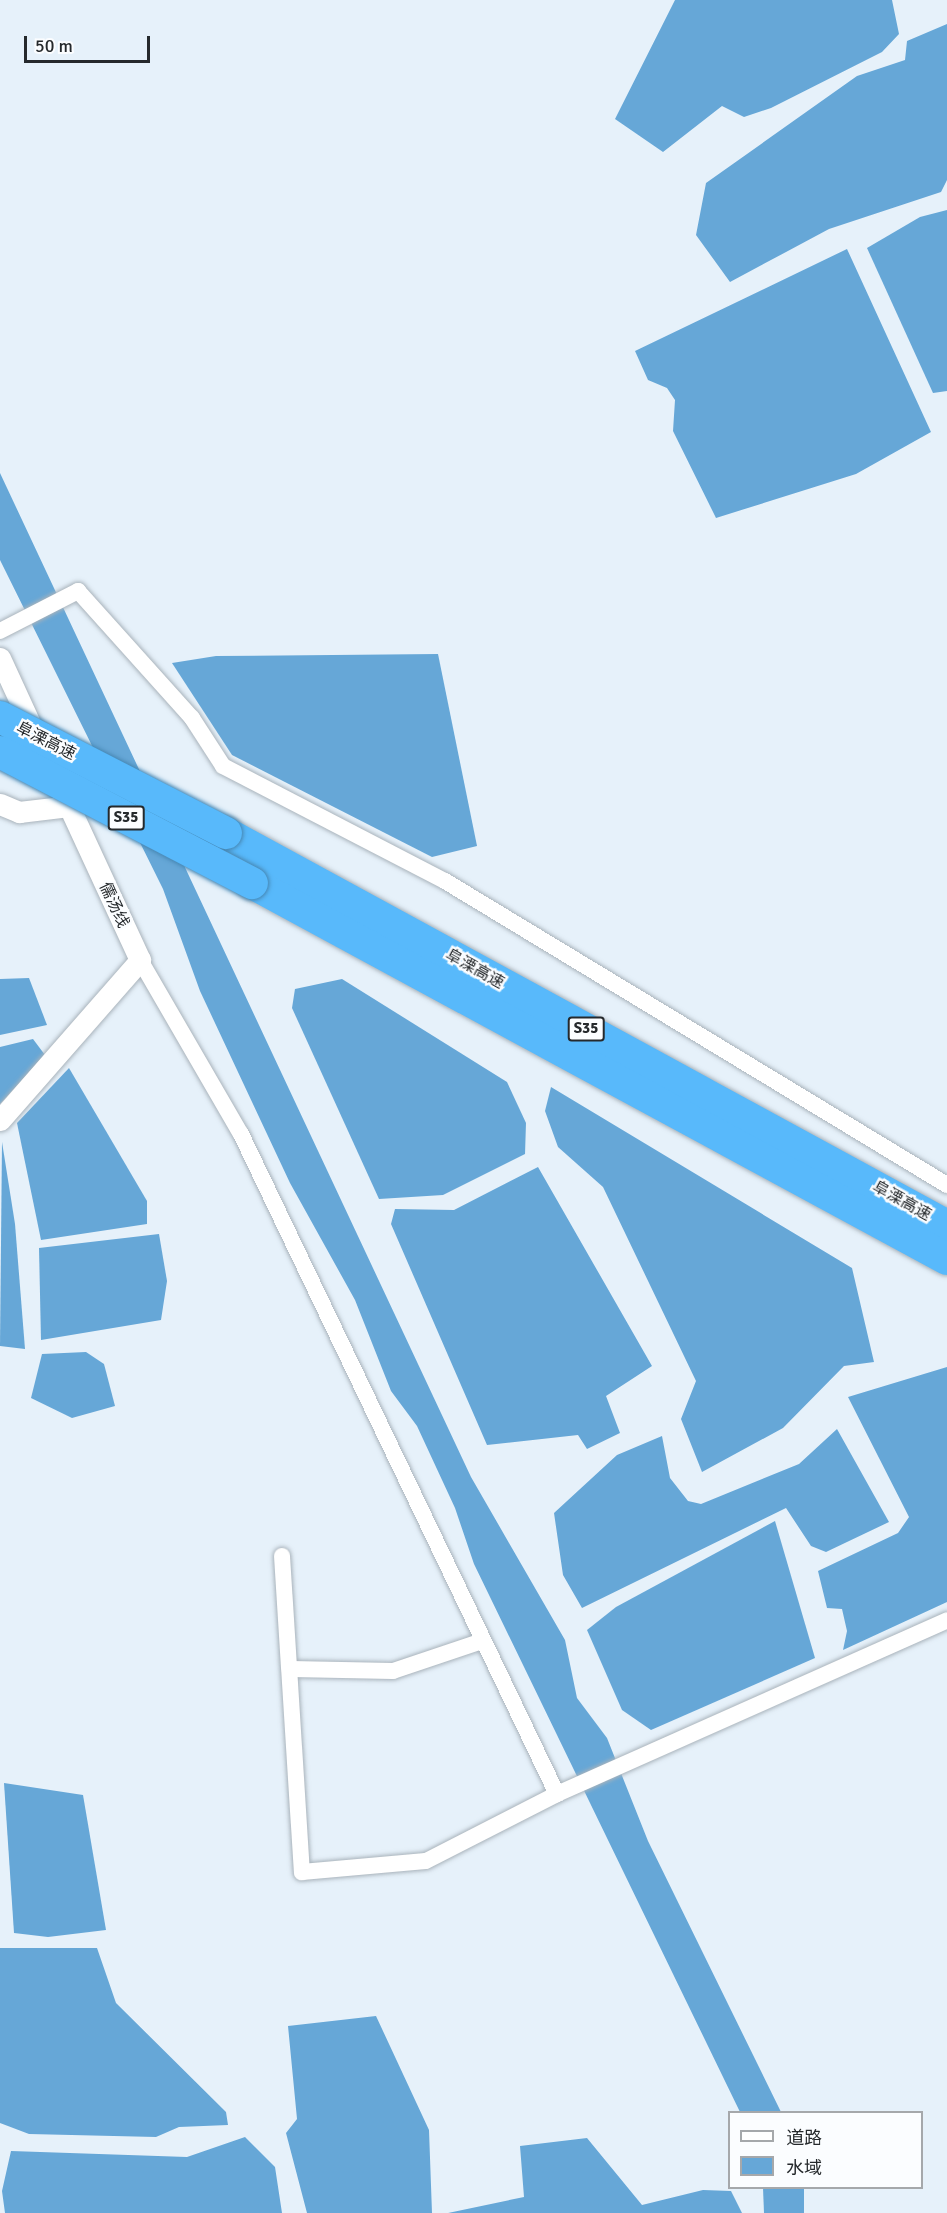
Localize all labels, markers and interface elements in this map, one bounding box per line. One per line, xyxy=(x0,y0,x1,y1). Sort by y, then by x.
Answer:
scale bar xyxy=(27,24,153,62)
text: 50 m xyxy=(35,35,73,57)
street label: 阜溧高速 xyxy=(13,718,79,764)
road number: S35 xyxy=(106,806,146,830)
street label: 儒汤线 xyxy=(95,879,133,931)
street label: 阜溧高速 xyxy=(442,945,508,993)
road number: S35 xyxy=(566,1017,606,1041)
street label: 阜溧高速 xyxy=(869,1177,935,1225)
legend xyxy=(728,2111,923,2189)
text: 道路 xyxy=(786,2127,822,2149)
text: 水域 xyxy=(786,2157,822,2179)

